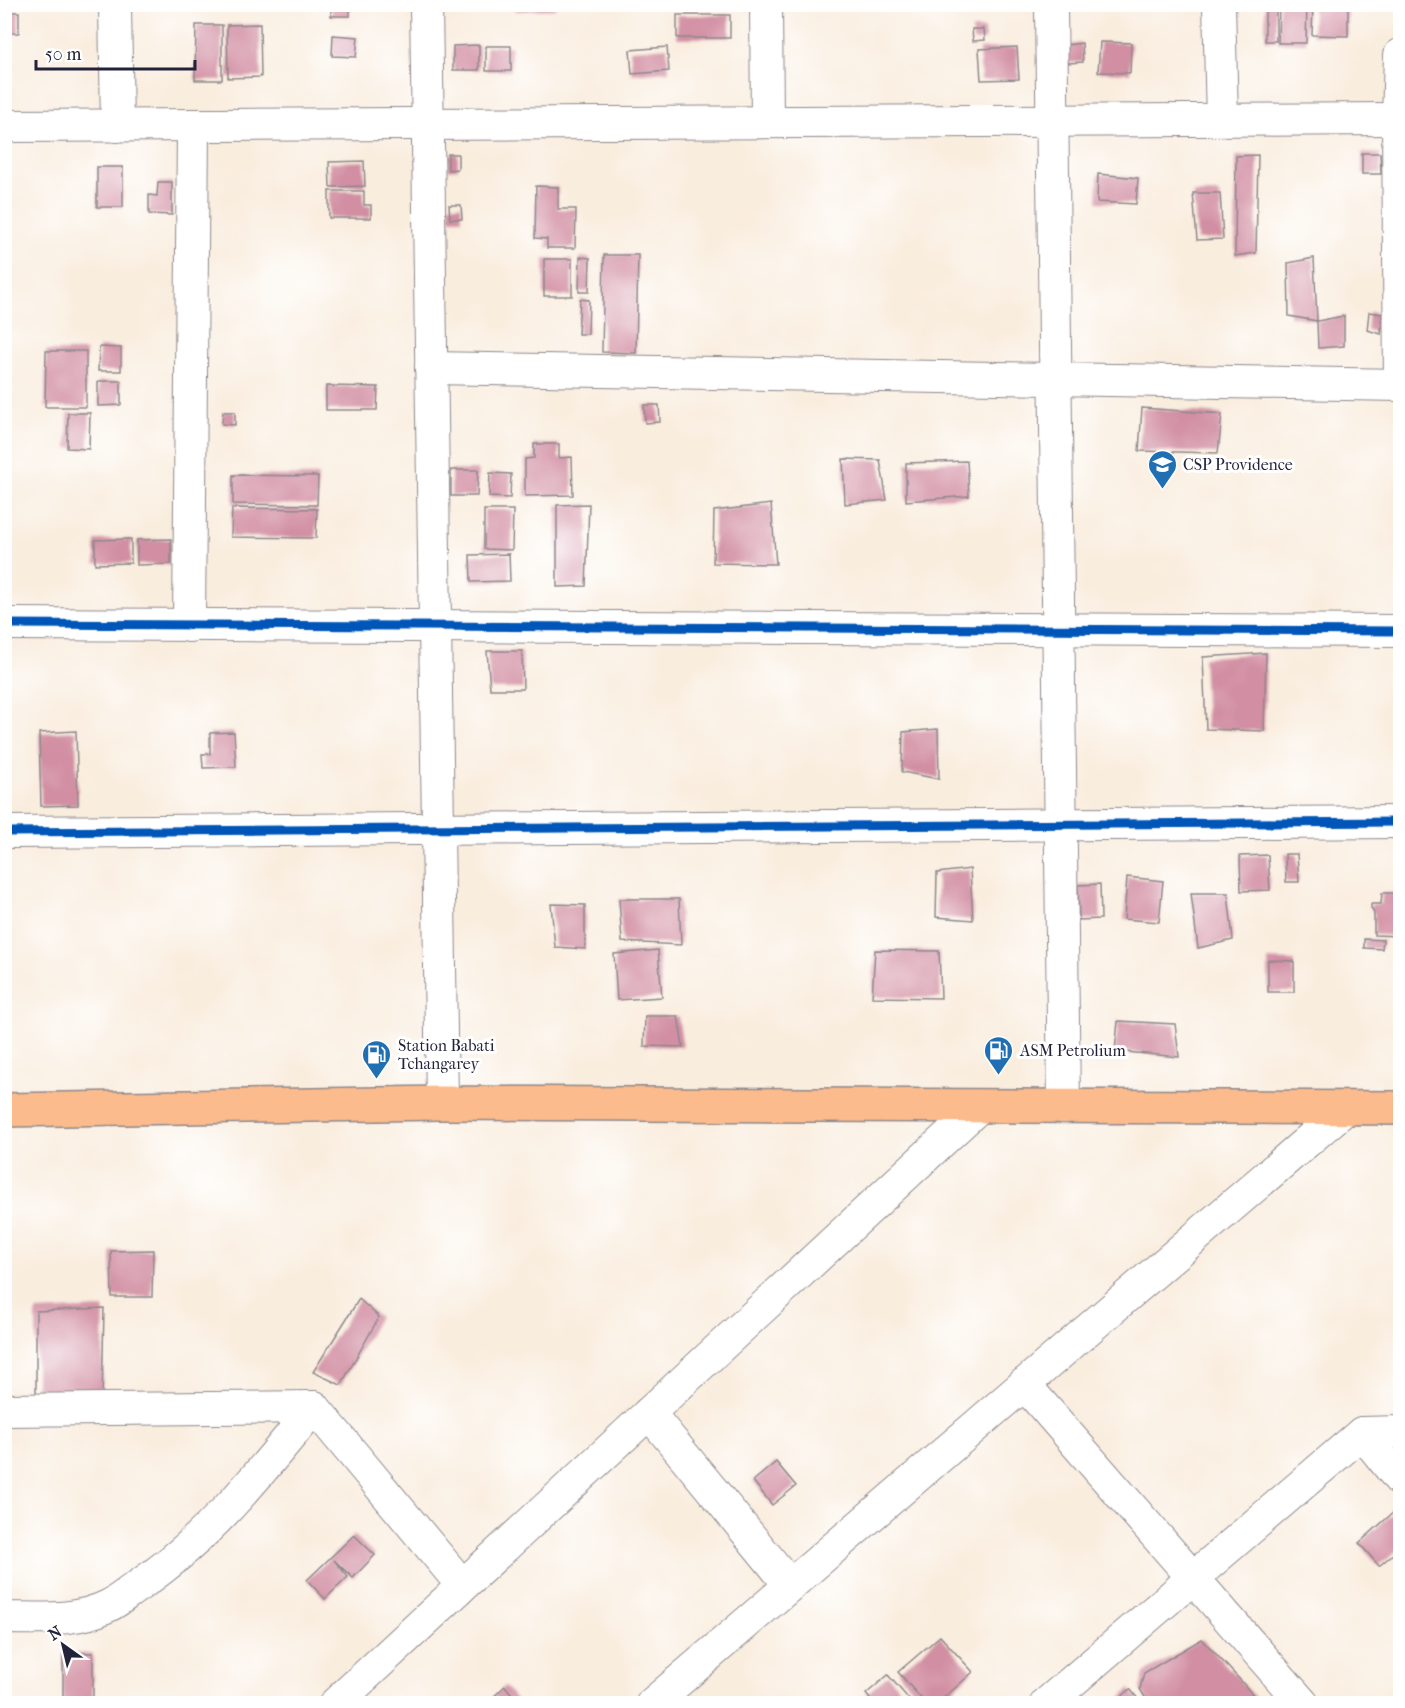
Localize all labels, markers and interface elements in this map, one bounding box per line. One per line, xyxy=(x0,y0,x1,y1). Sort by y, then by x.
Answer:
scale bar xyxy=(36,33,195,71)
text: 50 m xyxy=(45,44,82,65)
school or university icon: CSP Providence xyxy=(1146,448,1178,490)
place label: CSP Providence xyxy=(1183,455,1293,474)
fuel station icon: ASM Petrolium xyxy=(983,1034,1015,1076)
place label: Station Babati Tchangarey xyxy=(398,1036,495,1073)
fuel station icon: Station Babati Tchangarey xyxy=(361,1038,393,1080)
place label: ASM Petrolium xyxy=(1019,1041,1126,1060)
north arrow xyxy=(33,1615,93,1675)
text: N xyxy=(45,1621,66,1644)

